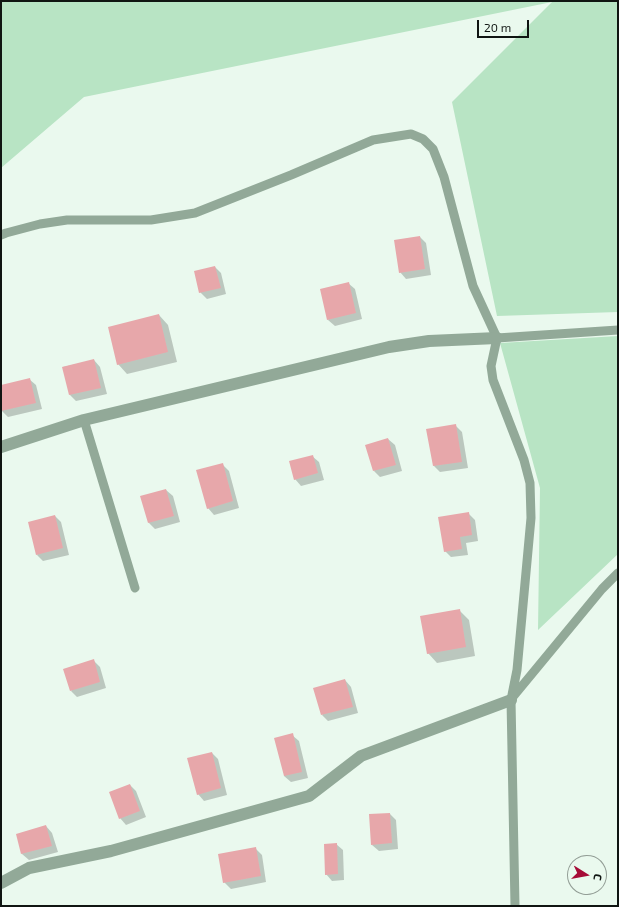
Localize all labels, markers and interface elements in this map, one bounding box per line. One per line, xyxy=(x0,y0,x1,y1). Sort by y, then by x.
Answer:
scale bar xyxy=(479,12,531,38)
text: 20 m xyxy=(484,20,511,34)
north arrow xyxy=(567,855,607,895)
text: С xyxy=(591,873,605,882)

